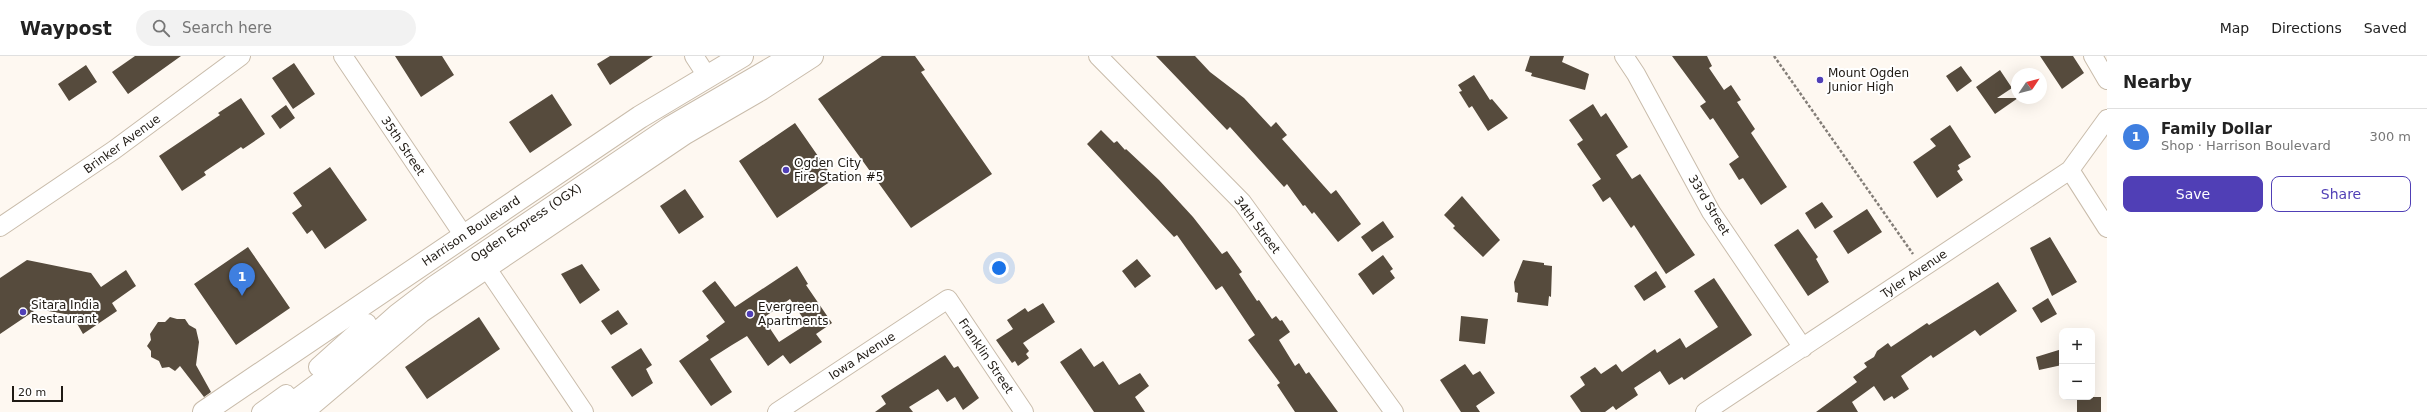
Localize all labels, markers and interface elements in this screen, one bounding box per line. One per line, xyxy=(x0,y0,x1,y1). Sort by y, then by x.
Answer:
search box xyxy=(136,10,416,46)
text: Waypost xyxy=(20,17,112,39)
icon: search xyxy=(150,17,172,39)
text: Search here xyxy=(182,19,272,37)
text: Map xyxy=(2220,20,2249,36)
text: Directions xyxy=(2271,20,2342,36)
text: Saved xyxy=(2364,20,2407,36)
place label: Mount Ogden Junior High xyxy=(1827,66,1909,94)
north arrow xyxy=(2011,68,2047,104)
text: Nearby xyxy=(2123,72,2192,92)
marker: Mount Ogden Junior High xyxy=(1815,75,1825,85)
street label: Brinker Avenue xyxy=(81,111,163,177)
street label: 35th Street xyxy=(378,114,428,178)
text: Family Dollar xyxy=(2161,120,2272,138)
text: 1 xyxy=(2131,129,2141,144)
text: 300 m xyxy=(2369,129,2411,144)
text: Shop · Harrison Boulevard xyxy=(2161,138,2331,153)
place label: Ogden City Fire Station #5 xyxy=(794,156,883,184)
marker: Ogden City Fire Station #5 xyxy=(781,165,791,175)
street label: 33rd Street xyxy=(1686,172,1733,238)
button: Save xyxy=(2123,176,2263,212)
button: Share xyxy=(2271,176,2411,212)
street label: Ogden Express (OGX) xyxy=(468,181,584,265)
street label: Harrison Boulevard xyxy=(419,193,523,269)
street label: 34th Street xyxy=(1231,194,1283,257)
street label: Tyler Avenue xyxy=(1877,247,1950,302)
your location xyxy=(989,258,1009,278)
pin: 1 xyxy=(229,263,255,296)
place label: Sitara India Restaurant xyxy=(31,298,100,326)
place label: Evergreen Apartments xyxy=(758,300,828,328)
marker: Sitara India Restaurant xyxy=(18,307,28,317)
marker: Evergreen Apartments xyxy=(745,309,755,319)
street label: Franklin Street xyxy=(956,316,1016,396)
map controls xyxy=(2059,328,2095,400)
button: + xyxy=(2059,328,2095,364)
street label: Iowa Avenue xyxy=(826,329,898,383)
button: − xyxy=(2059,364,2095,400)
scale bar xyxy=(12,384,63,403)
text: 20 m xyxy=(18,386,46,399)

